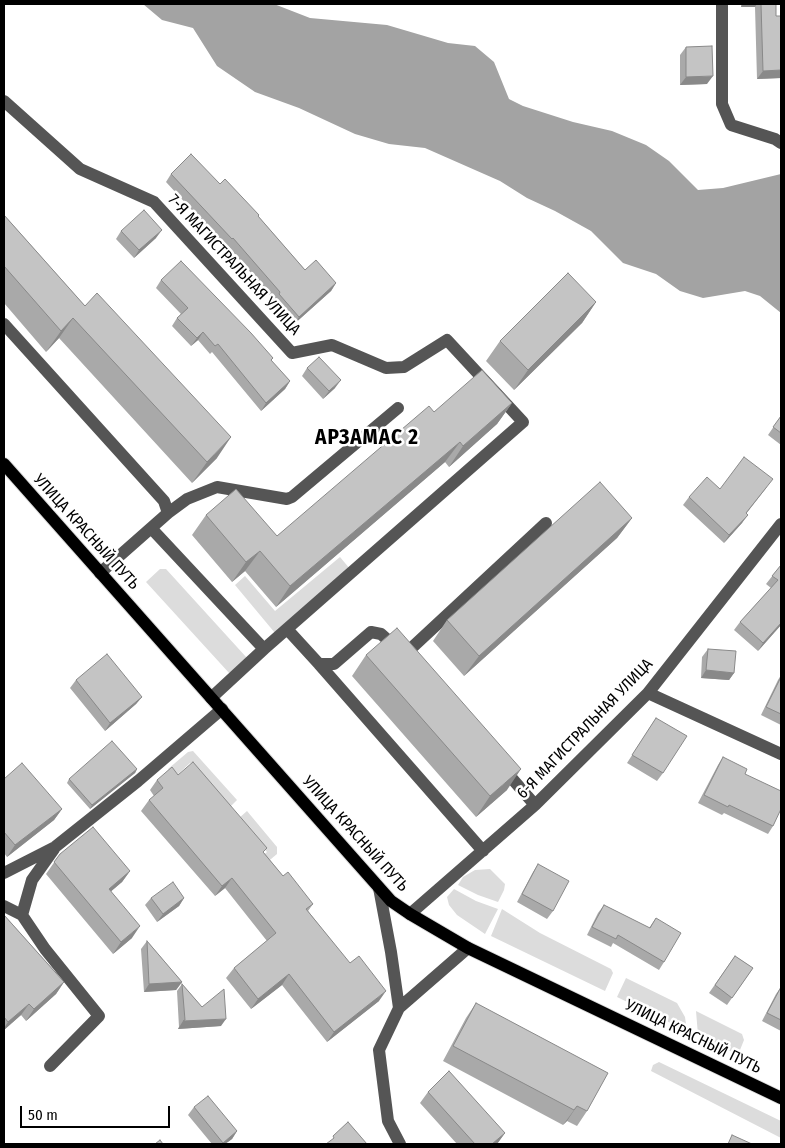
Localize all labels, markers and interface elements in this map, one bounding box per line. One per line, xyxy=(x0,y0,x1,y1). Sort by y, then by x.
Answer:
street label: 7-Я МАГИСТРАЛЬНАЯ УЛИЦА xyxy=(164,191,304,339)
district label: АРЗАМАС 2 xyxy=(314,425,420,451)
street label: УЛИЦА КРАСНЫЙ ПУТЬ xyxy=(29,470,143,594)
street label: 6-Я МАГИСТРАЛЬНАЯ УЛИЦА xyxy=(513,655,657,803)
street label: УЛИЦА КРАСНЫЙ ПУТЬ xyxy=(298,772,412,896)
street label: УЛИЦА КРАСНЫЙ ПУТЬ xyxy=(622,996,764,1078)
scale bar xyxy=(22,1096,172,1128)
text: 50 m xyxy=(28,1106,58,1124)

